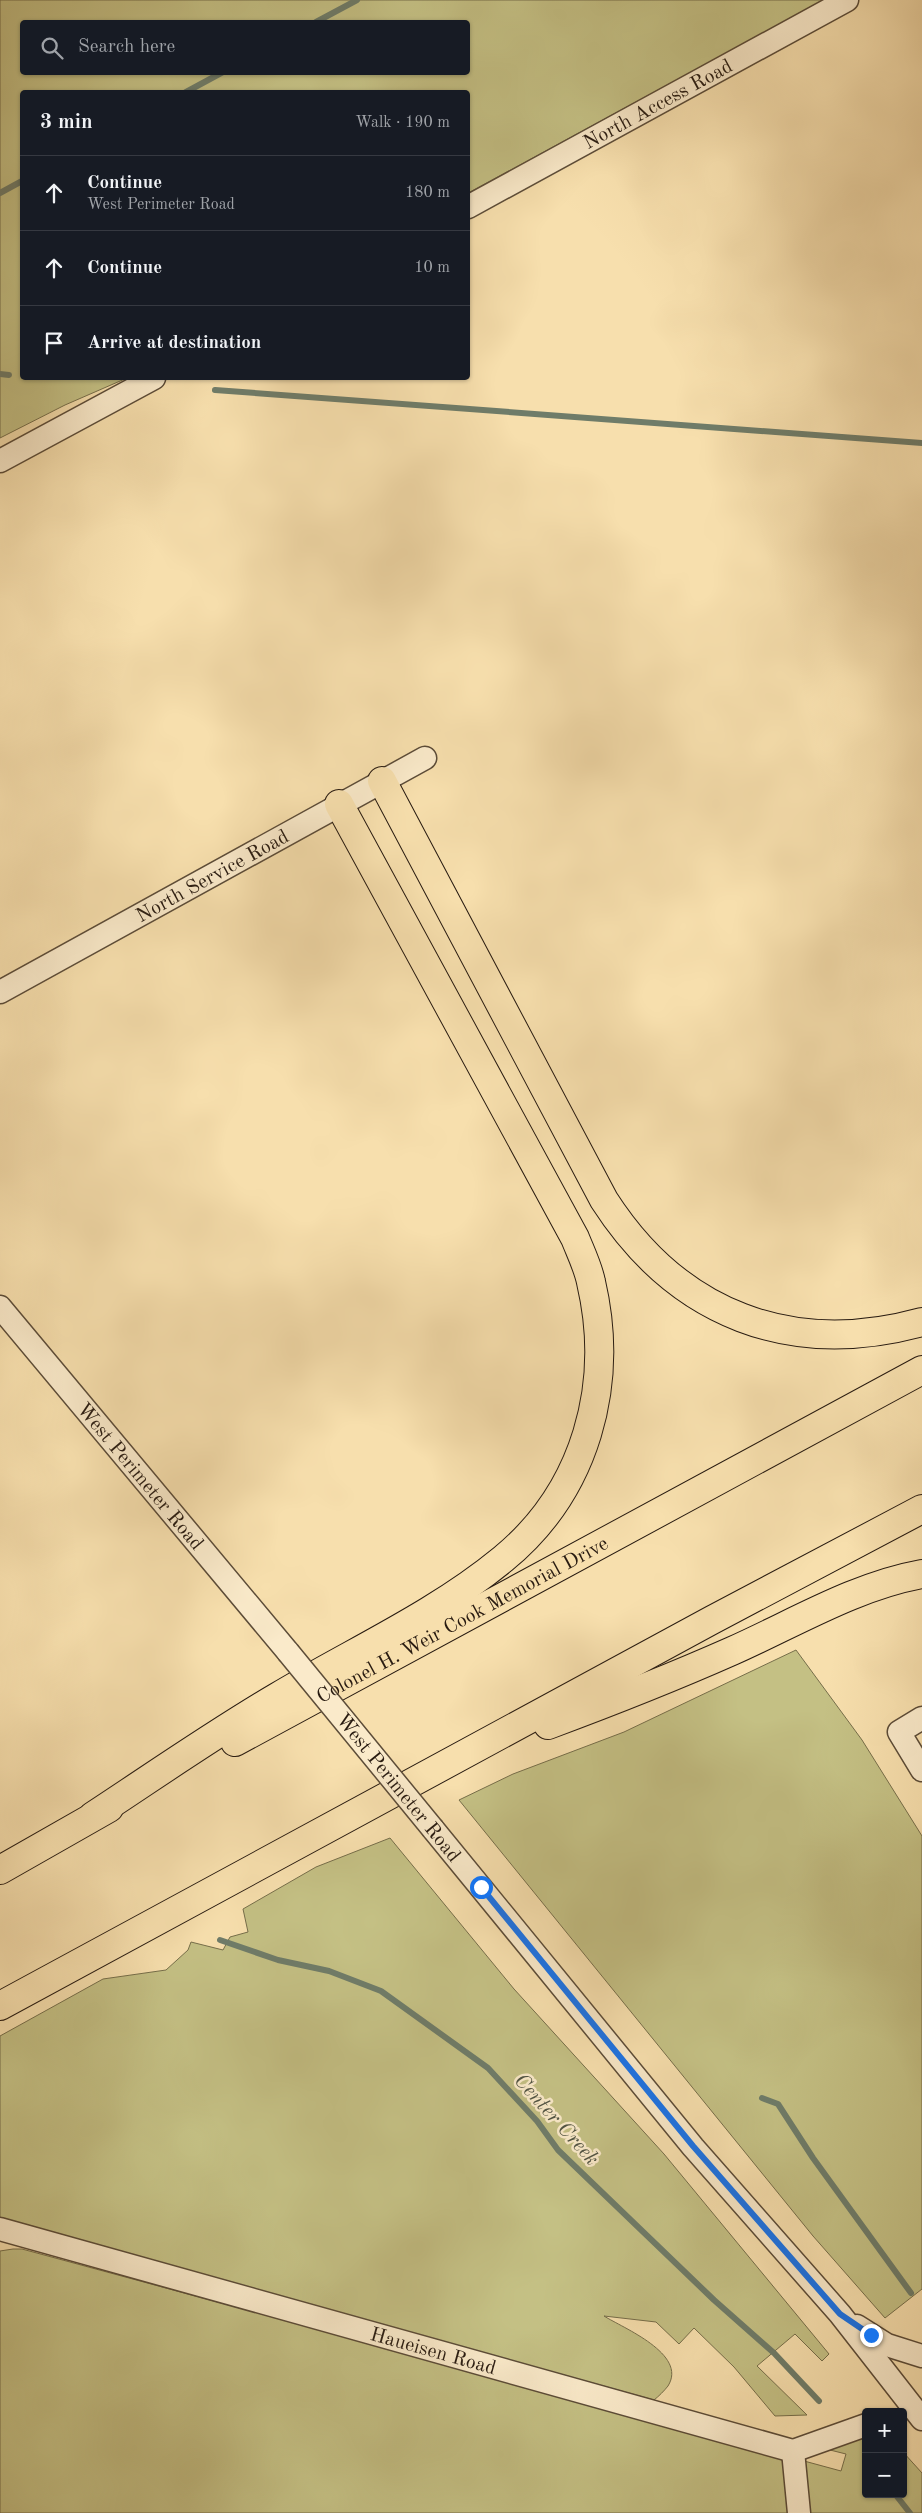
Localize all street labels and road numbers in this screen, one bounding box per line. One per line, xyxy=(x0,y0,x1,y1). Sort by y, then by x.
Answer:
street label: North Access Road xyxy=(581,57,736,154)
street label: North Service Road xyxy=(133,827,293,927)
street label: West Perimeter Road xyxy=(72,1400,206,1555)
street label: Colonel H. Weir Cook Memorial Drive xyxy=(314,1534,612,1708)
street label: West Perimeter Road xyxy=(331,1710,463,1866)
street label: Haueisen Road xyxy=(368,2325,498,2379)

